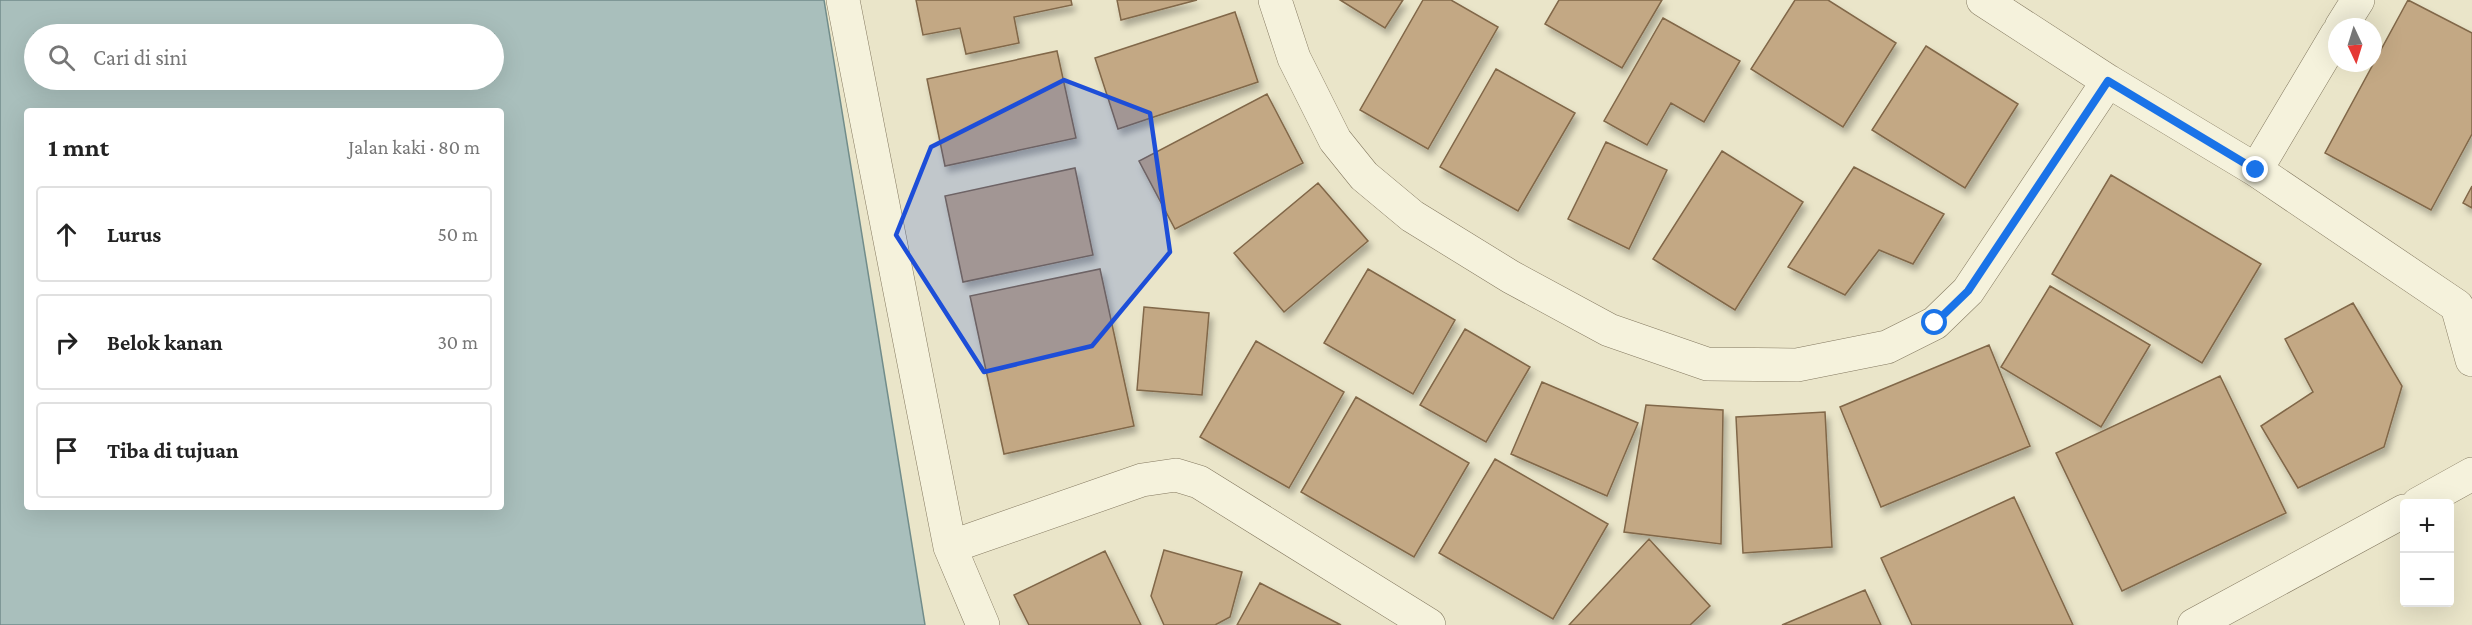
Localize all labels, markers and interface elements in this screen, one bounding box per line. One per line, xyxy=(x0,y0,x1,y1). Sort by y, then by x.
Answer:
north arrow xyxy=(2328,18,2382,72)
search box xyxy=(24,24,504,90)
icon: search xyxy=(45,41,78,74)
text: Cari di sini xyxy=(93,45,187,70)
text: 1 mnt xyxy=(48,133,109,162)
text: Jalan kaki · 80 m xyxy=(348,136,480,158)
route end xyxy=(2242,156,2268,182)
icon: ahead xyxy=(50,218,83,251)
text: Lurus xyxy=(107,222,161,247)
text: 50 m xyxy=(437,223,478,245)
route start xyxy=(1921,309,1947,335)
icon: right xyxy=(50,326,83,359)
text: Belok kanan xyxy=(107,330,223,355)
text: 30 m xyxy=(437,331,478,353)
icon: arrive xyxy=(50,434,83,467)
text: Tiba di tujuan xyxy=(107,438,239,463)
map controls xyxy=(2400,499,2454,607)
button: + xyxy=(2400,499,2454,553)
button: − xyxy=(2400,553,2454,607)

